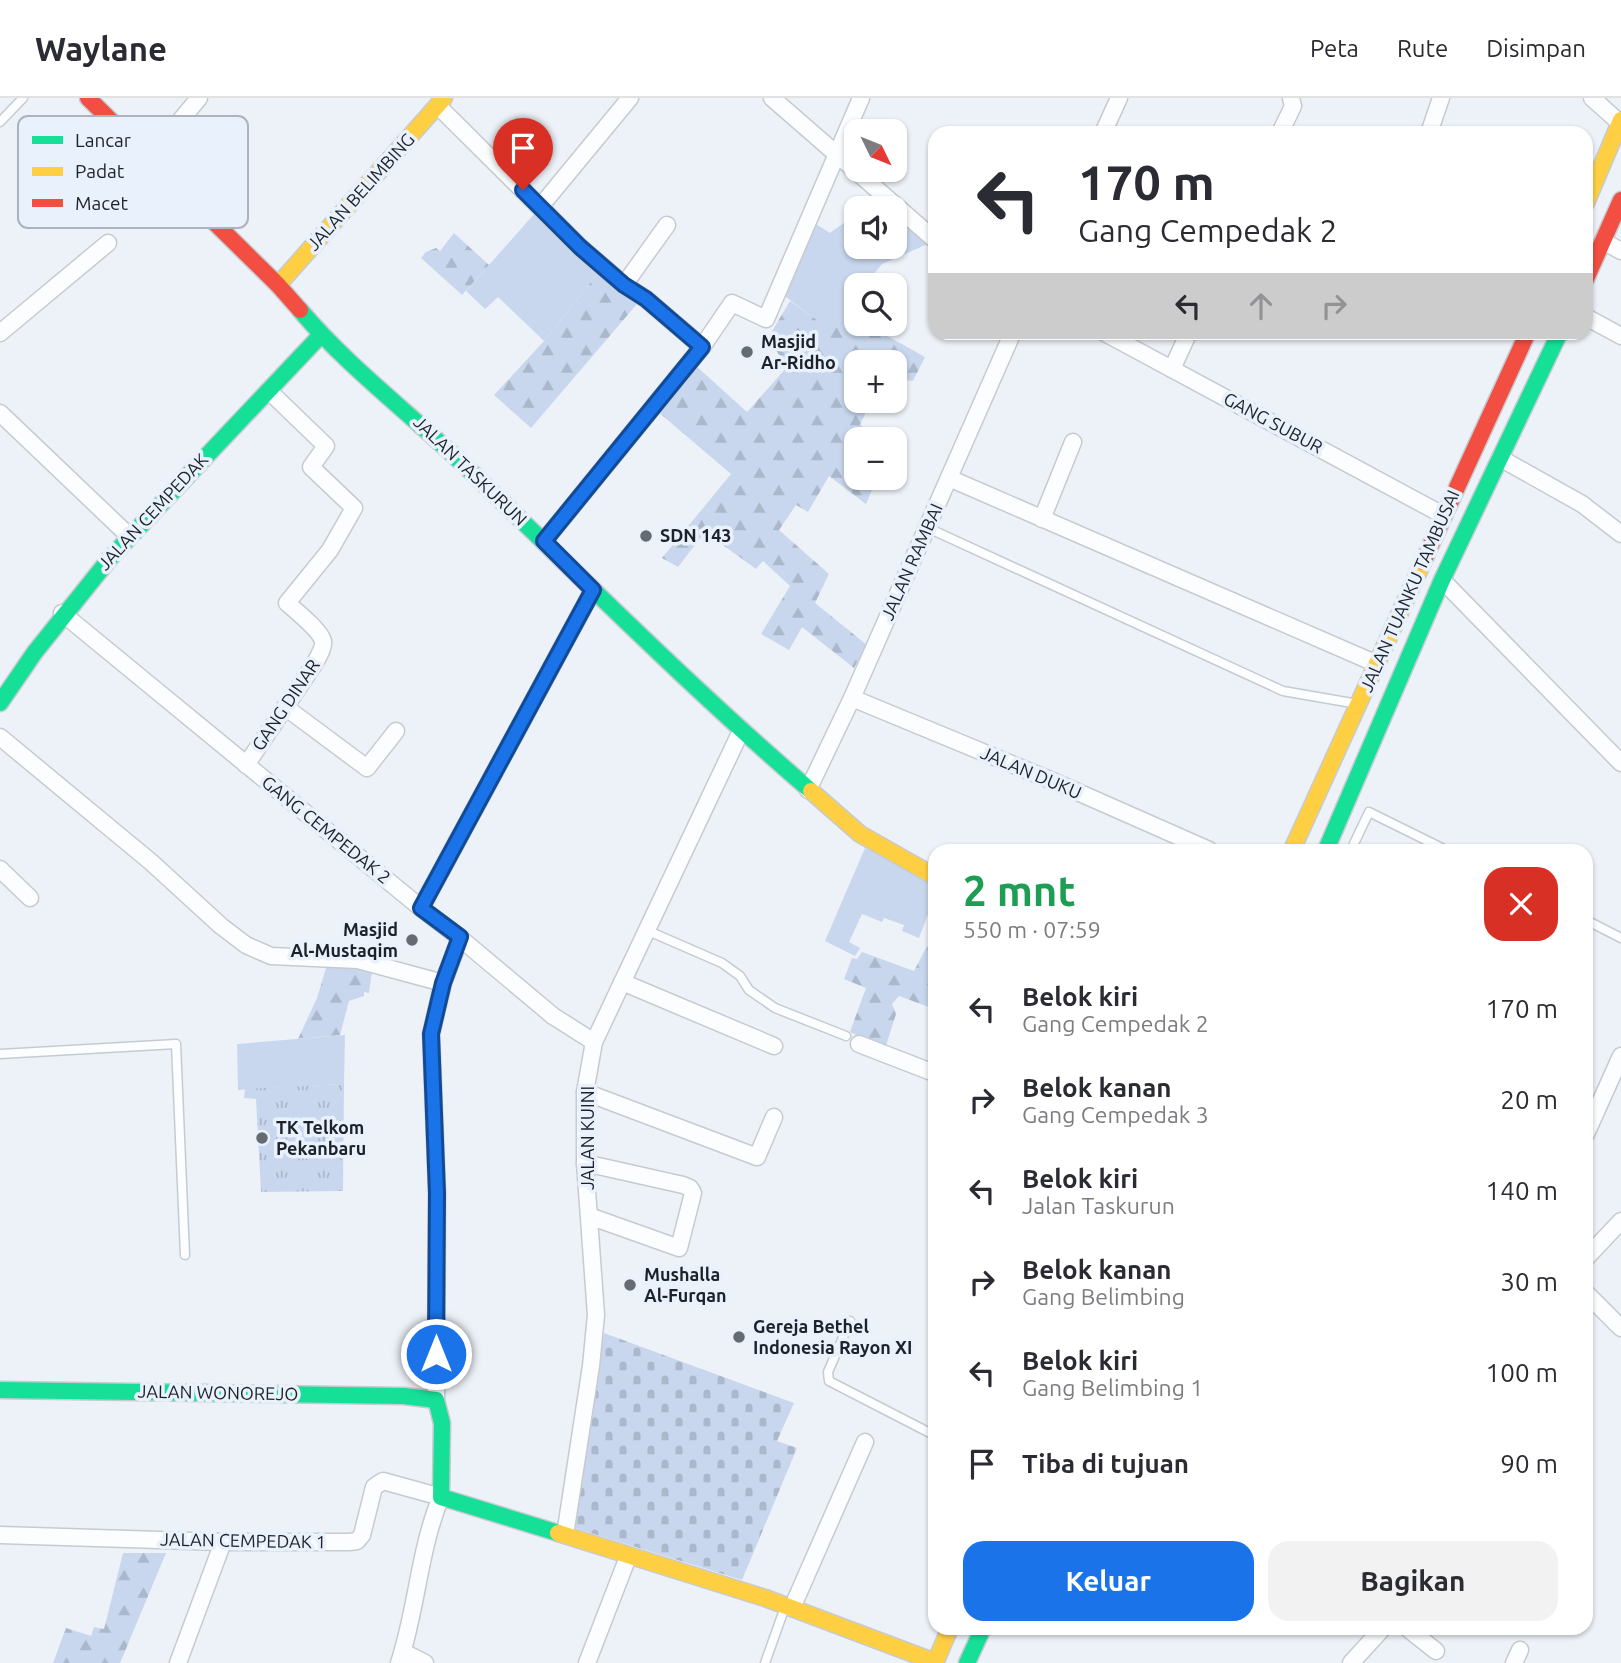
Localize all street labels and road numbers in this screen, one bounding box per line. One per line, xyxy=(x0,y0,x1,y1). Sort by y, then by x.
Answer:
street label: JALAN BELIMBING xyxy=(302,129,418,254)
street label: GANG SUBUR xyxy=(1221,388,1326,457)
street label: JALAN TASKURUN xyxy=(410,411,531,529)
street label: JALAN CEMPEDAK xyxy=(93,449,211,574)
street label: JALAN TUANKU TAMBUSAI xyxy=(1355,487,1463,695)
street label: JALAN RAMBAI xyxy=(876,500,946,623)
street label: GANG DINAR xyxy=(247,655,323,754)
street label: JALAN DUKU xyxy=(978,742,1085,802)
street label: GANG CEMPEDAK 2 xyxy=(258,771,395,887)
street label: JALAN KUINI xyxy=(577,1086,597,1190)
street label: JALAN WONOREJO xyxy=(137,1381,299,1403)
street label: JALAN CEMPEDAK 1 xyxy=(160,1529,326,1551)

